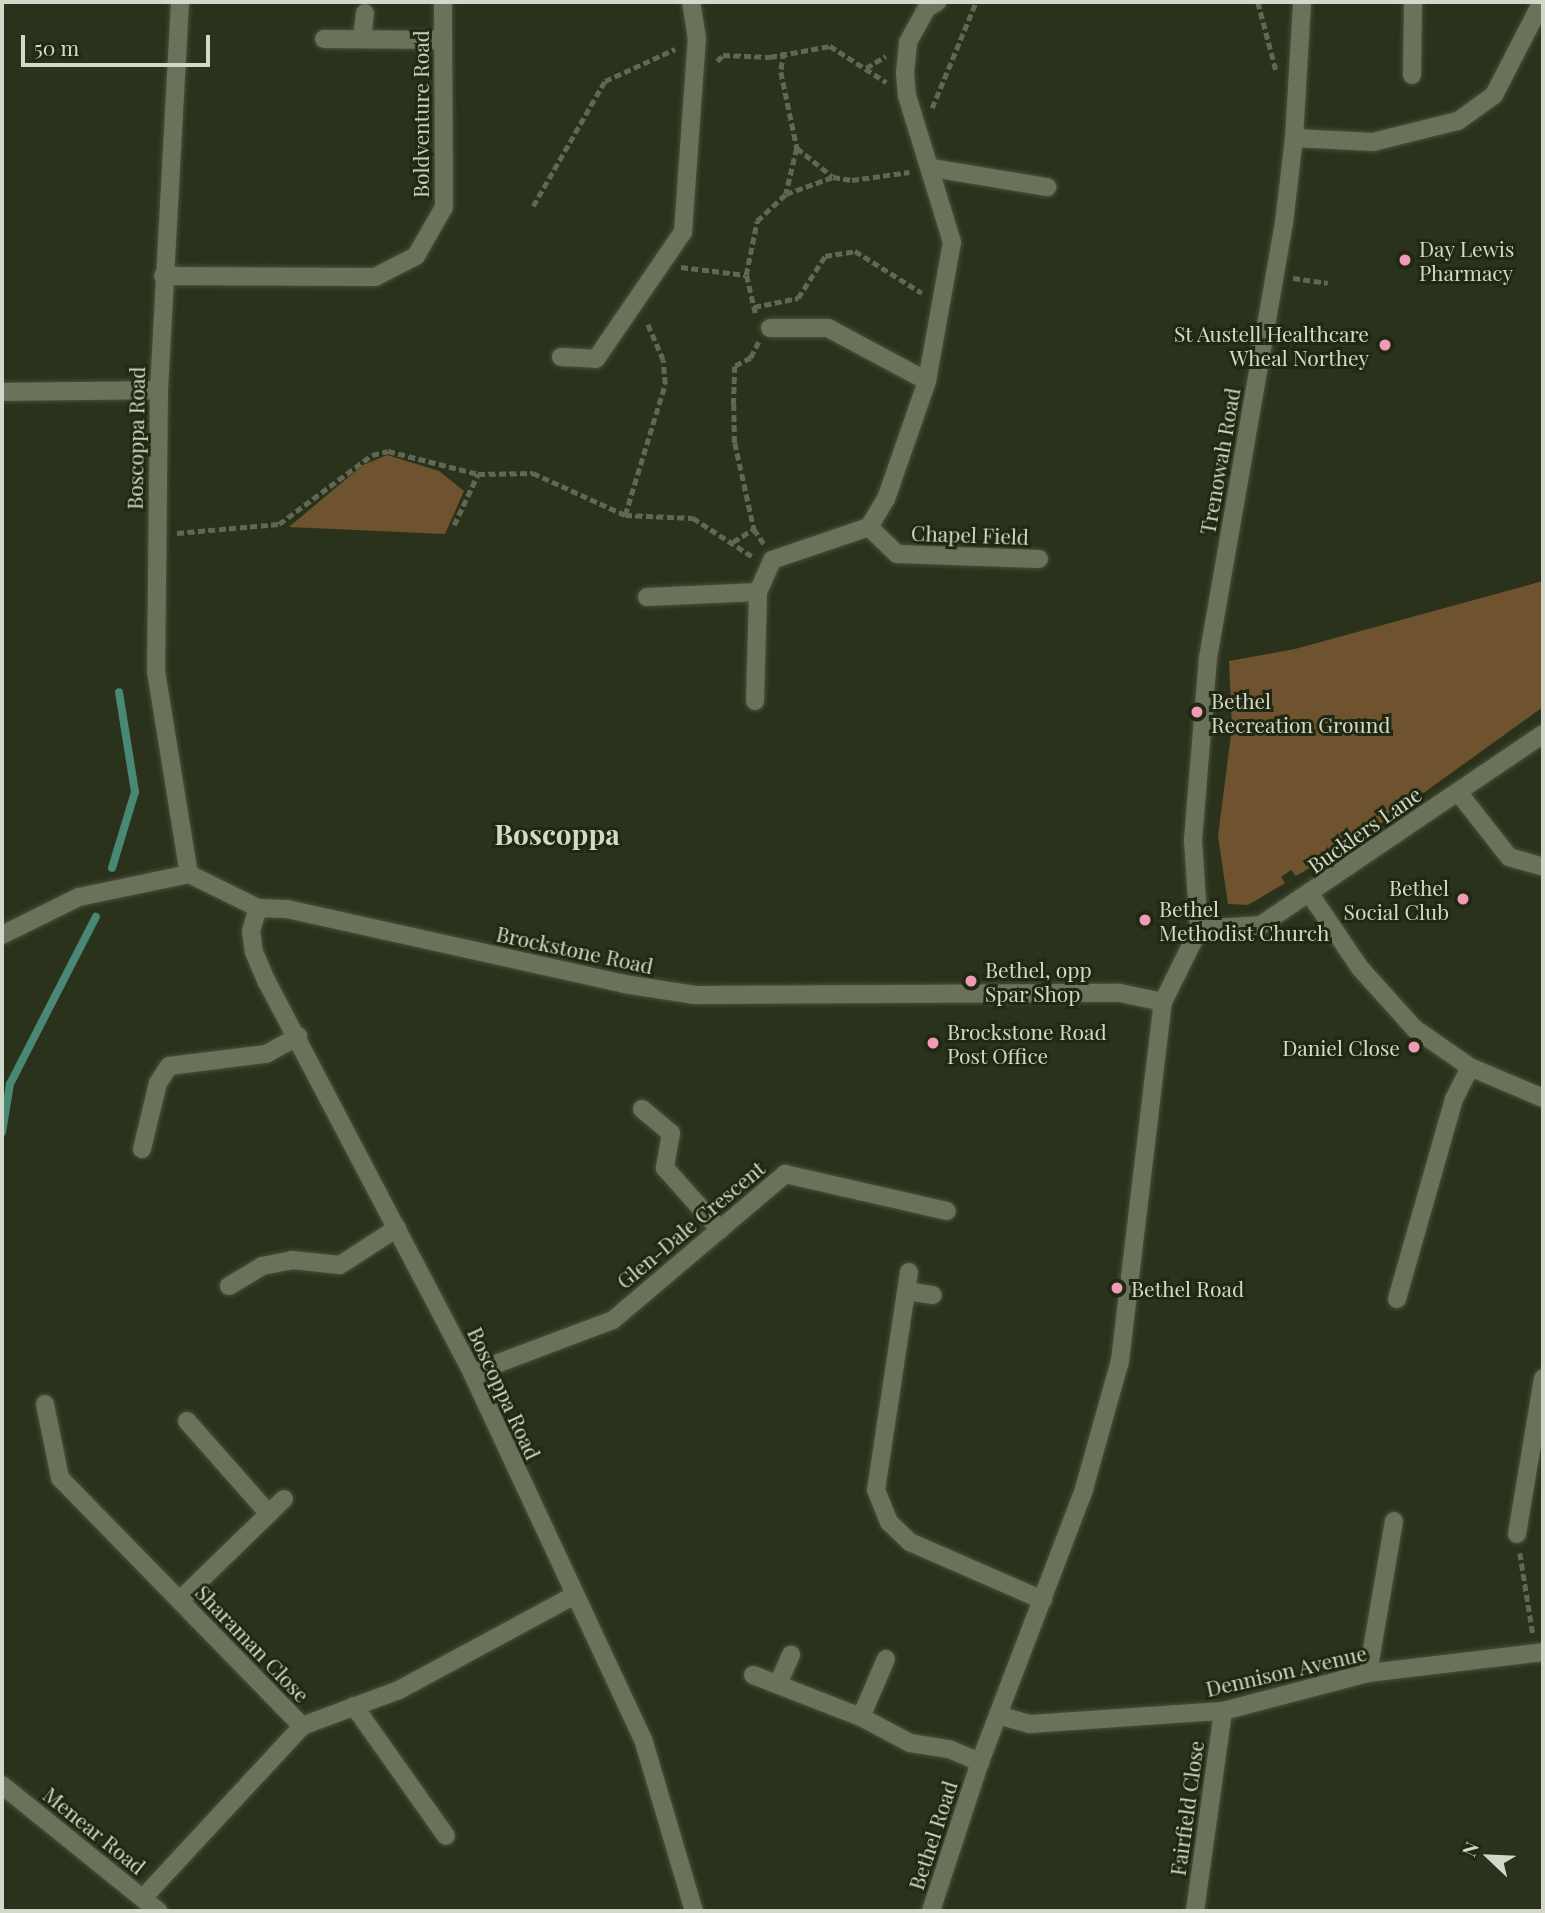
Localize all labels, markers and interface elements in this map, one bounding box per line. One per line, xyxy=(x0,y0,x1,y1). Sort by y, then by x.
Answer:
scale bar xyxy=(24,21,214,65)
street label: Boldventure Road xyxy=(407,30,433,198)
text: 50 m xyxy=(34,33,79,61)
place label: Day Lewis Pharmacy xyxy=(1419,235,1515,285)
marker: Day Lewis Pharmacy xyxy=(1397,252,1413,268)
place label: St Austell Healthcare Wheal Northey xyxy=(1173,320,1369,370)
marker: St Austell Healthcare Wheal Northey xyxy=(1375,335,1395,355)
street label: Boscoppa Road xyxy=(121,366,149,510)
street label: Trenowah Road xyxy=(1194,386,1244,536)
street label: Chapel Field xyxy=(911,519,1029,549)
place label: Bethel Recreation Ground xyxy=(1211,687,1390,737)
marker: Bethel Recreation Ground xyxy=(1189,704,1205,720)
street label: Bucklers Lane xyxy=(1302,781,1426,877)
district label: Boscoppa xyxy=(494,817,620,851)
place label: Bethel Social Club xyxy=(1344,874,1449,924)
marker: Bethel Social Club xyxy=(1455,891,1471,907)
place label: Bethel Methodist Church xyxy=(1159,895,1330,945)
marker: Bethel Methodist Church xyxy=(1137,912,1153,928)
street label: Brockstone Road xyxy=(494,920,656,978)
place label: Bethel, opp Spar Shop xyxy=(985,956,1092,1006)
marker: Bethel, opp Spar Shop xyxy=(963,973,979,989)
place label: Brockstone Road Post Office xyxy=(947,1018,1107,1068)
place label: Daniel Close xyxy=(1282,1034,1400,1060)
marker: Brockstone Road Post Office xyxy=(925,1035,941,1051)
marker: Daniel Close xyxy=(1406,1039,1422,1055)
street label: Glen-Dale Crescent xyxy=(611,1155,769,1293)
place label: Bethel Road xyxy=(1131,1275,1244,1301)
marker: Bethel Road xyxy=(1109,1280,1125,1296)
street label: Boscoppa Road xyxy=(463,1323,547,1463)
street label: Sharaman Close xyxy=(191,1579,315,1707)
street label: Dennison Avenue xyxy=(1203,1639,1369,1701)
street label: Fairfield Close xyxy=(1164,1739,1208,1877)
street label: Bethel Road xyxy=(903,1777,961,1893)
street label: Menear Road xyxy=(39,1781,151,1879)
north arrow xyxy=(1454,1822,1524,1892)
text: N xyxy=(1455,1837,1484,1860)

